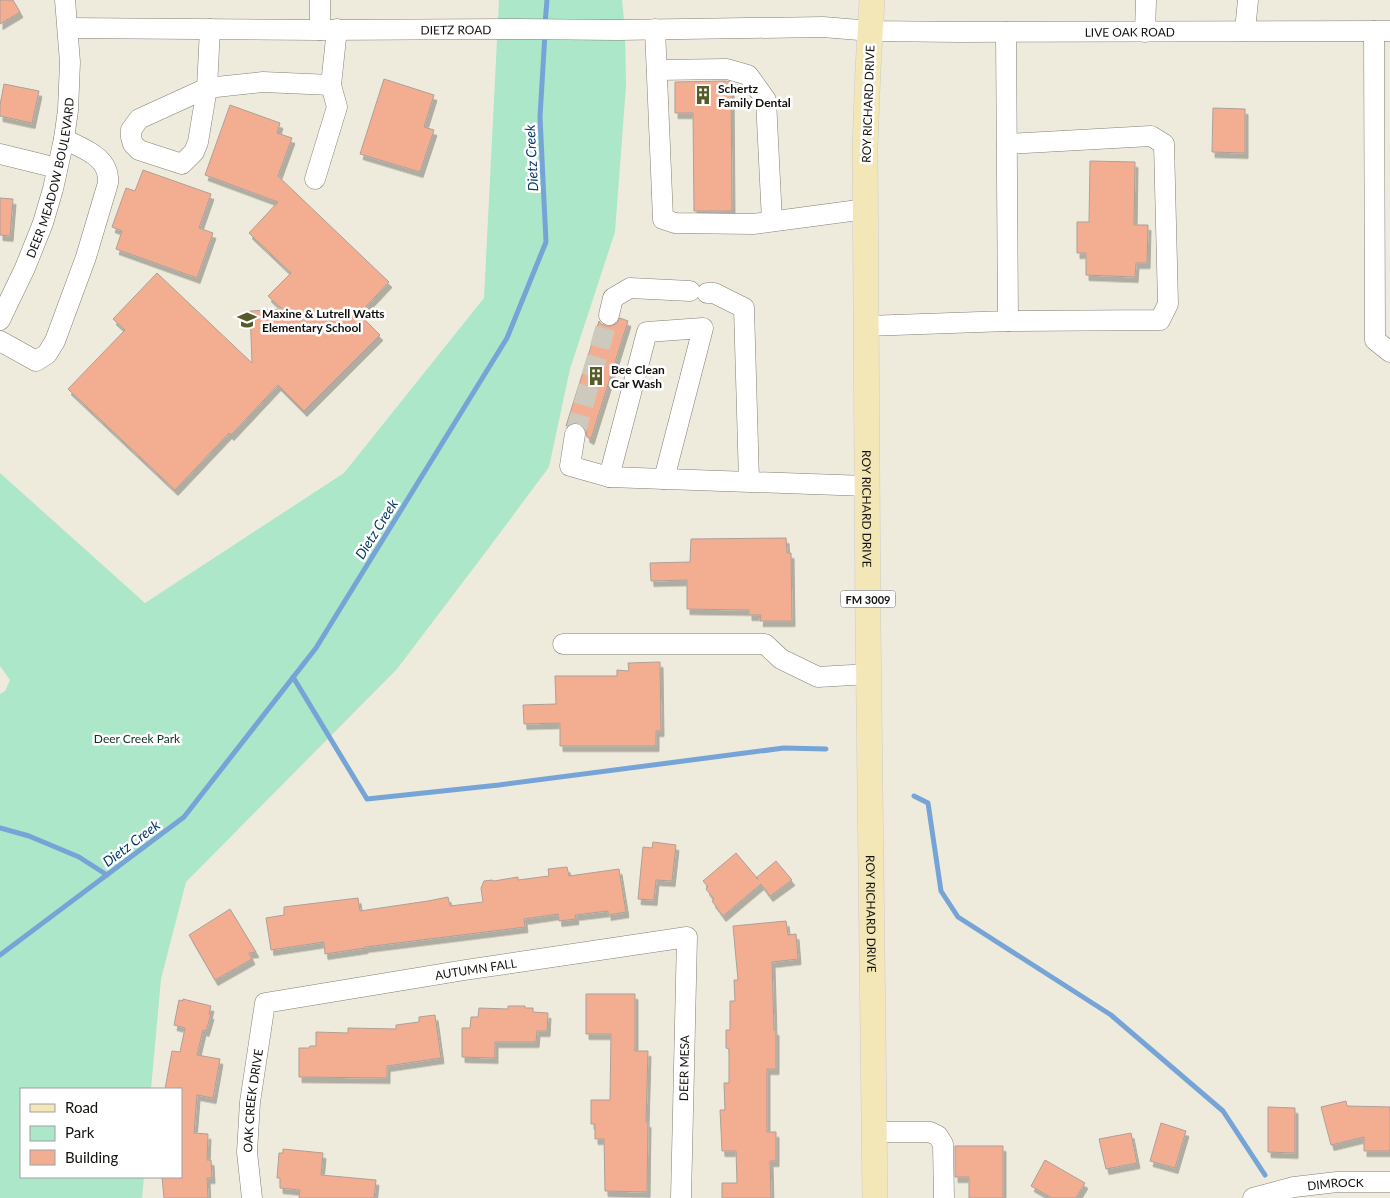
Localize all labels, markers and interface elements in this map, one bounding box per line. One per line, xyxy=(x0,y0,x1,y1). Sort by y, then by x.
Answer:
street label: DIETZ ROAD xyxy=(420,22,492,37)
street label: LIVE OAK ROAD xyxy=(1085,24,1175,39)
street label: ROY RICHARD DRIVE xyxy=(858,45,878,163)
place label: Schertz Family Dental xyxy=(718,81,791,110)
building icon: Schertz Family Dental xyxy=(692,84,714,106)
street label: DEER MEADOW BOULEVARD xyxy=(22,97,76,260)
water label: Dietz Creek xyxy=(521,124,541,192)
place label: Maxine & Lutrell Watts Elementary School xyxy=(262,306,385,335)
school or university icon: Maxine & Lutrell Watts Elementary School xyxy=(236,309,258,331)
place label: Bee Clean Car Wash xyxy=(611,362,665,391)
building icon: Bee Clean Car Wash xyxy=(585,365,607,387)
street label: ROY RICHARD DRIVE xyxy=(859,450,875,568)
water label: Dietz Creek xyxy=(351,496,401,562)
road number: FM 3009 xyxy=(840,590,896,608)
park label: Deer Creek Park xyxy=(94,731,181,746)
water label: Dietz Creek xyxy=(99,816,163,870)
street label: ROY RICHARD DRIVE xyxy=(863,855,880,973)
street label: AUTUMN FALL xyxy=(434,955,518,982)
street label: DEER MESA xyxy=(676,1034,692,1101)
street label: OAK CREEK DRIVE xyxy=(239,1048,265,1153)
legend xyxy=(20,1088,182,1178)
text: Road xyxy=(65,1098,98,1116)
text: Park xyxy=(65,1123,95,1141)
text: Building xyxy=(65,1148,118,1166)
street label: DIMROCK xyxy=(1306,1174,1364,1193)

